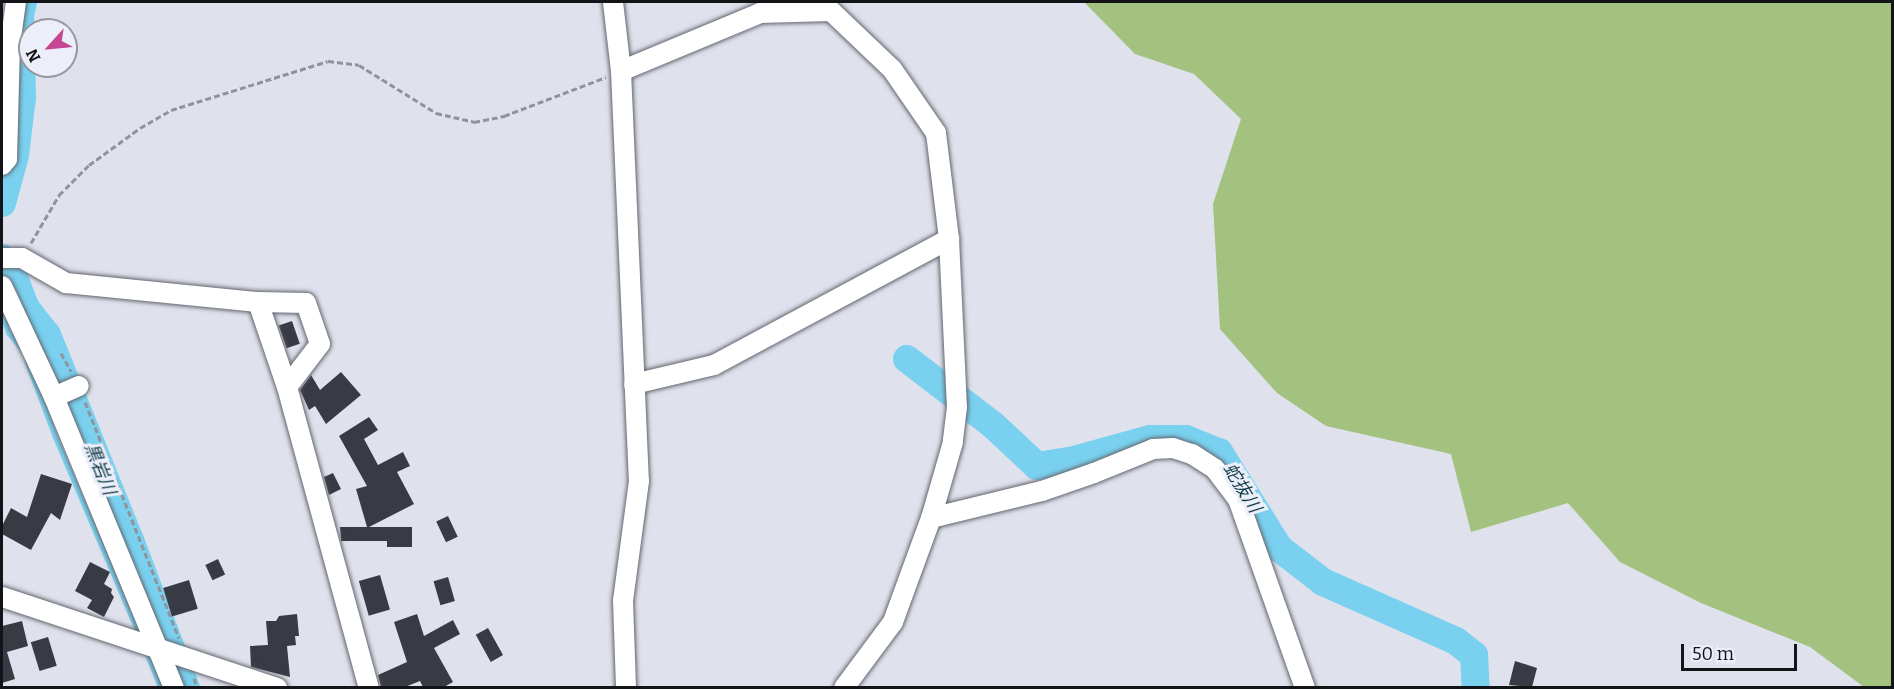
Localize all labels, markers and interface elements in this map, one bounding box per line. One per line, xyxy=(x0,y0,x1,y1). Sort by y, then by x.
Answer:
north arrow xyxy=(18,18,78,78)
text: N xyxy=(22,46,45,65)
water label: 黒岩川 xyxy=(80,440,120,498)
water label: 蛇抜川 xyxy=(1219,459,1265,517)
scale bar xyxy=(1684,632,1800,670)
text: 50 m xyxy=(1692,643,1734,665)

